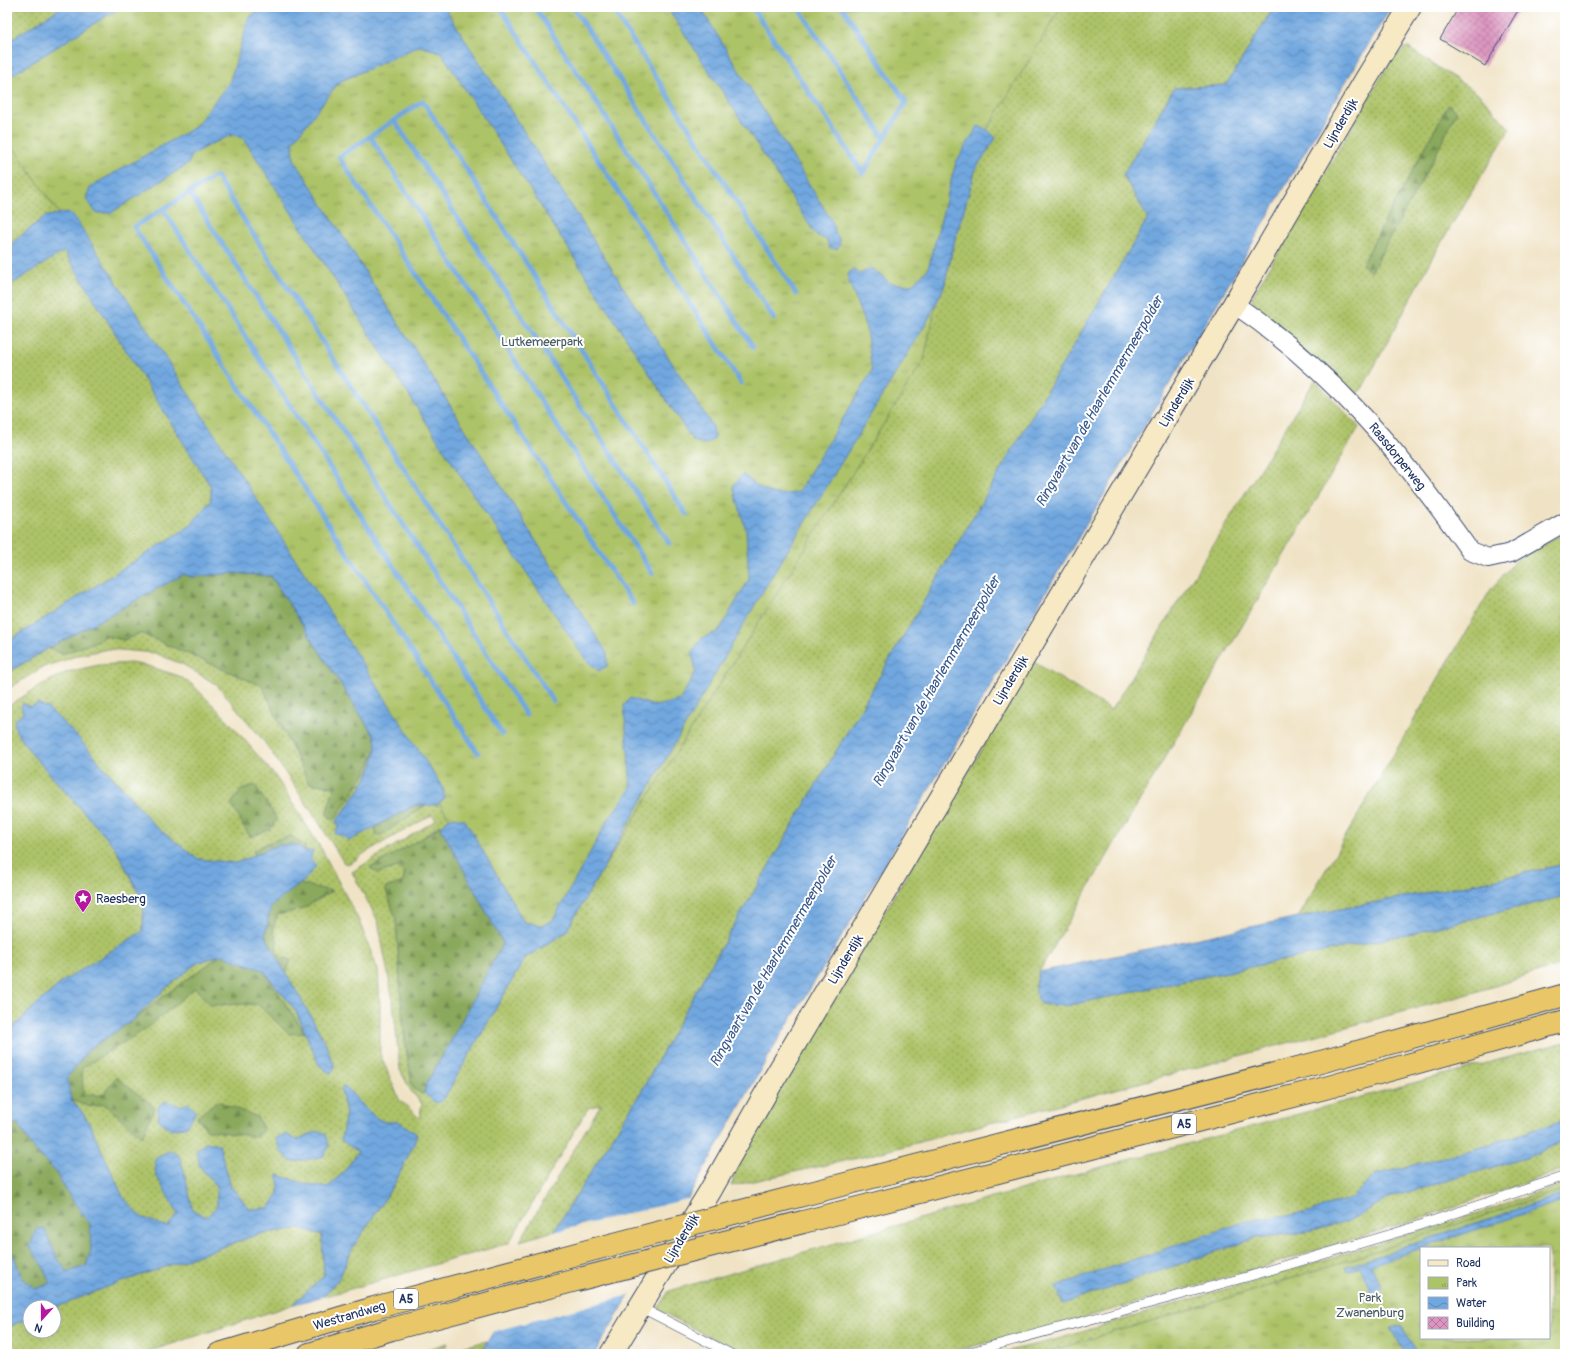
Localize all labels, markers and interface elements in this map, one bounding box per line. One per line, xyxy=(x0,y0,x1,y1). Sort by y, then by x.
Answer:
street label: Lijnderdijk xyxy=(1320,95,1362,151)
water label: Ringvaart van de Haarlemmermeerpolder xyxy=(1032,291,1168,509)
park label: Lutkemeerpark xyxy=(501,334,584,350)
street label: Lijnderdijk xyxy=(1156,374,1198,430)
street label: Raasdorperweg xyxy=(1365,420,1430,494)
water label: Ringvaart van de Haarlemmermeerpolder xyxy=(869,571,1005,789)
street label: Lijnderdijk xyxy=(990,652,1032,708)
water label: Ringvaart van de Haarlemmermeerpolder xyxy=(706,851,842,1069)
place icon: Raesberg xyxy=(73,888,93,913)
place label: Raesberg xyxy=(96,891,146,907)
street label: Lijnderdijk xyxy=(825,931,867,987)
road number: A5 xyxy=(1172,1114,1196,1134)
street label: Lijnderdijk xyxy=(661,1210,703,1266)
legend xyxy=(1420,1247,1550,1339)
text: Road xyxy=(1456,1256,1481,1271)
text: Park xyxy=(1456,1276,1477,1291)
road number: A5 xyxy=(394,1289,418,1309)
park label: Park Zwanenburg xyxy=(1336,1290,1404,1321)
text: Water xyxy=(1456,1296,1487,1311)
street label: Westrandweg xyxy=(311,1298,388,1334)
north arrow xyxy=(22,1299,62,1339)
text: Building xyxy=(1456,1316,1495,1331)
text: N xyxy=(32,1320,44,1335)

